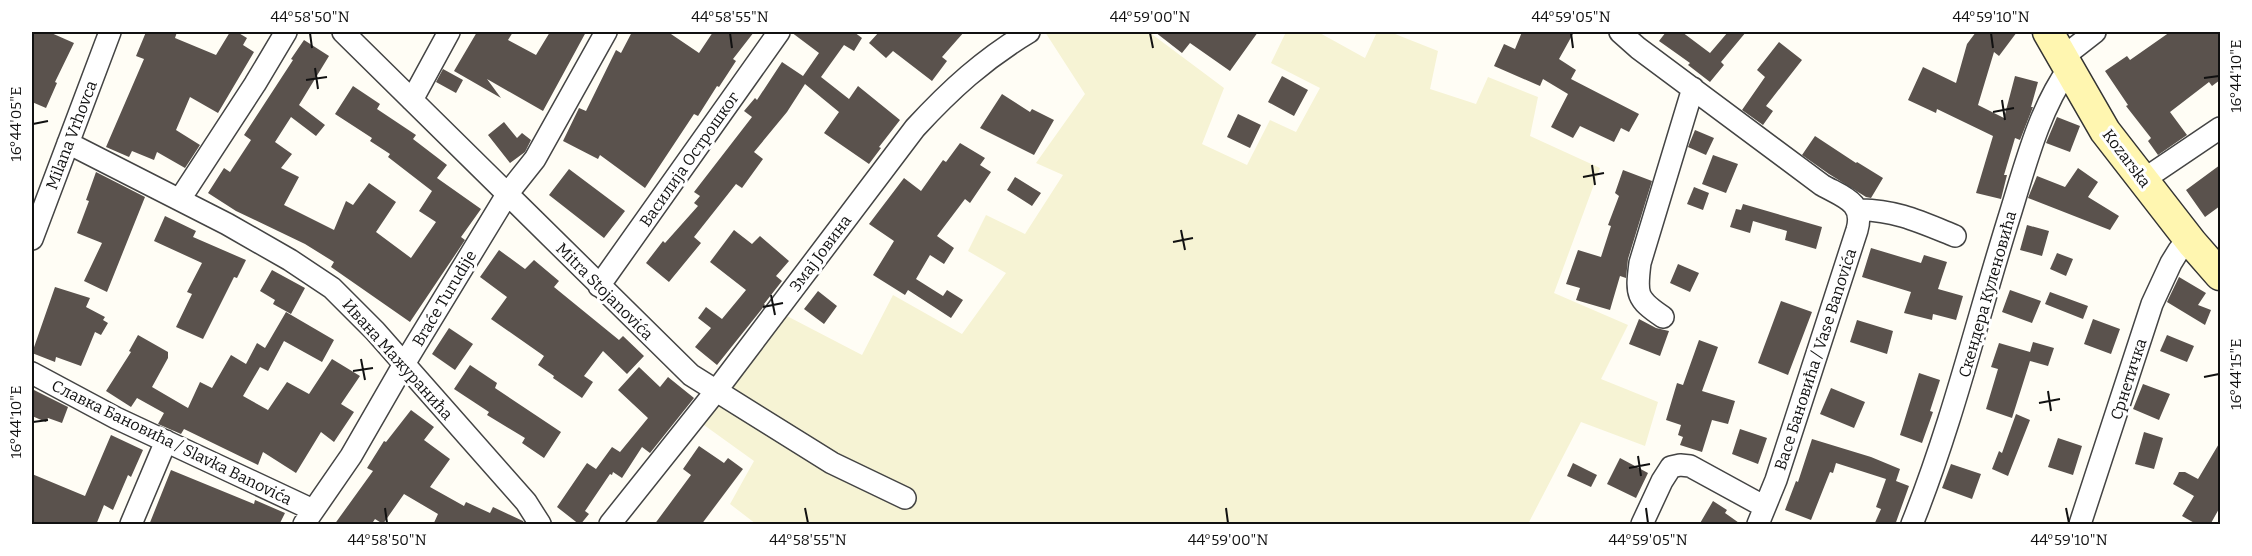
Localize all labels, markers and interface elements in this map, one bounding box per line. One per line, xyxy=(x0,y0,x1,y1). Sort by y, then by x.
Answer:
text: 44°58'50"N xyxy=(270,8,350,26)
text: 44°58'55"N xyxy=(691,8,769,26)
text: 44°59'00"N xyxy=(1110,8,1190,26)
text: 44°59'05"N xyxy=(1531,8,1611,26)
text: 44°59'10"N xyxy=(1952,8,2030,26)
text: 16°44'10"E xyxy=(2227,40,2245,112)
street label: Milana Vrhovca xyxy=(42,78,101,192)
text: 16°44'05"E xyxy=(7,87,25,161)
street label: Василија Острошког xyxy=(636,88,743,230)
street label: Kozarska xyxy=(2098,125,2155,191)
street label: Скендера Куленовића xyxy=(1955,208,2020,380)
street label: Змај Јовина xyxy=(785,211,855,295)
street label: Mitra Stojanovića xyxy=(552,239,657,344)
street label: Васе Бановића / Vase Banovića xyxy=(1771,246,1860,472)
street label: Braće Turudije xyxy=(408,247,481,350)
street label: Ивана Мажуранића xyxy=(338,295,457,424)
street label: Срнетичка xyxy=(2106,336,2151,422)
text: 16°44'15"E xyxy=(2227,338,2245,410)
street label: Славка Бановића / Slavka Banovića xyxy=(49,376,295,509)
text: 16°44'10"E xyxy=(7,386,25,458)
text: 44°58'50"N xyxy=(347,531,427,549)
text: 44°58'55"N xyxy=(769,531,847,549)
text: 44°59'00"N xyxy=(1188,531,1268,549)
text: 44°59'05"N xyxy=(1608,531,1688,549)
text: 44°59'10"N xyxy=(2030,531,2108,549)

